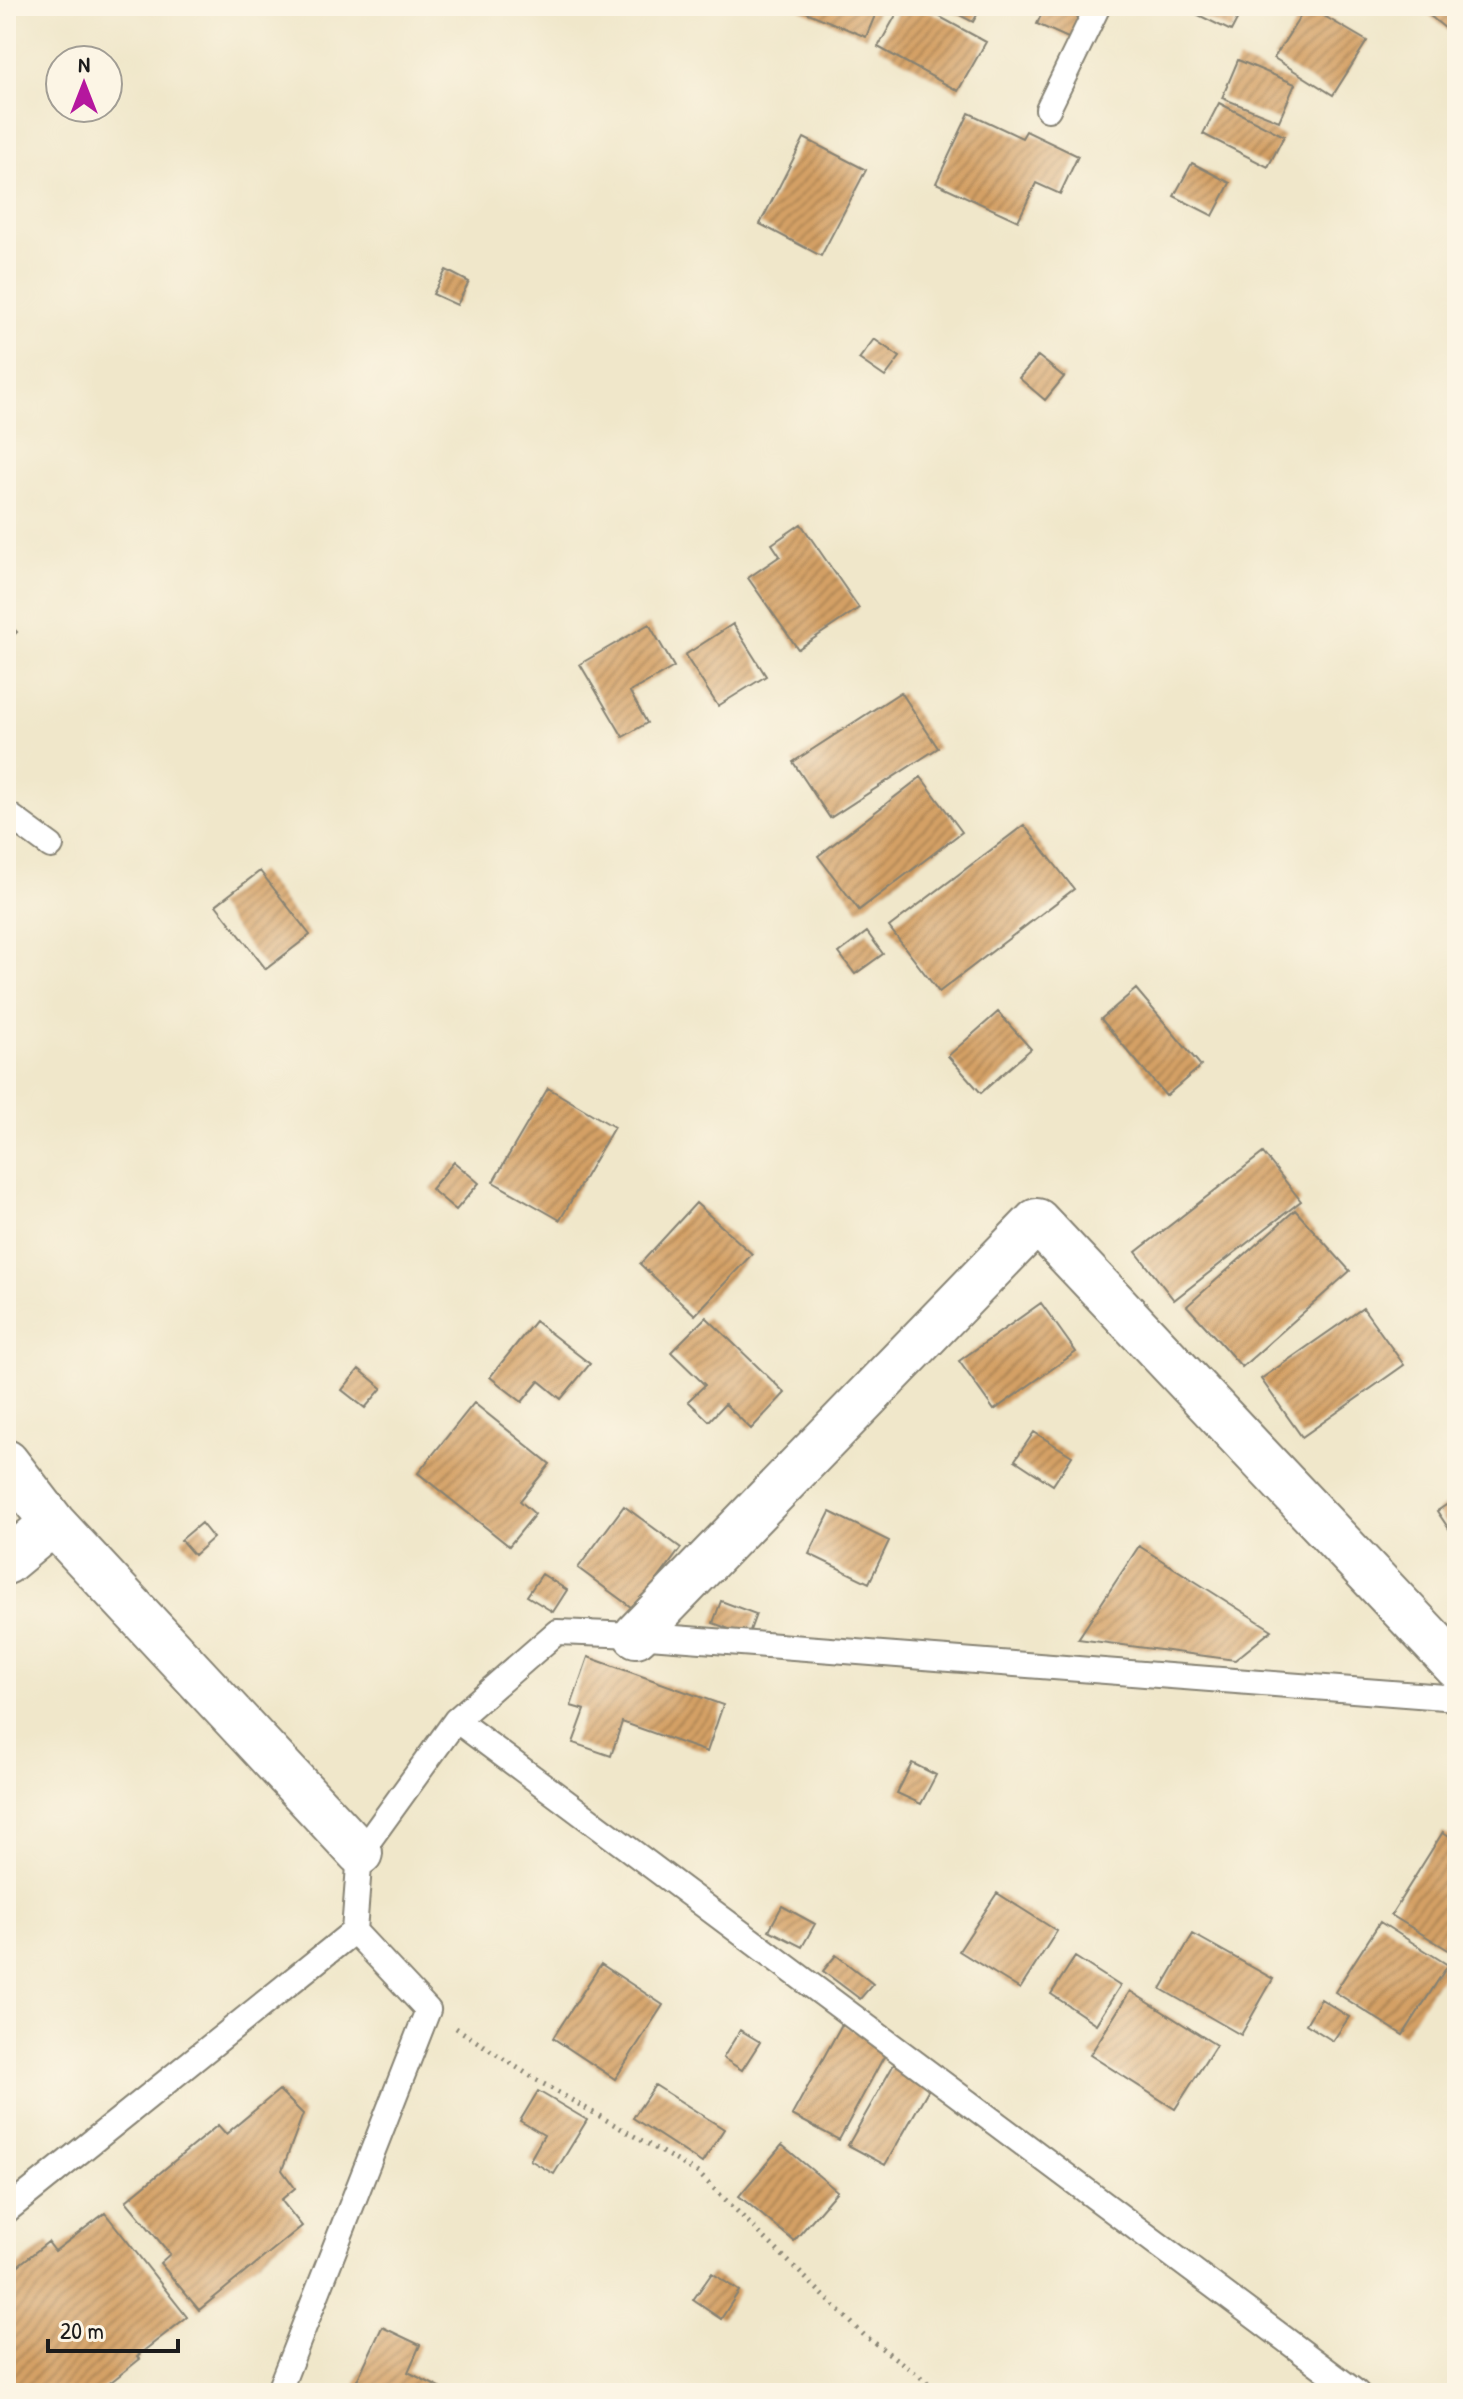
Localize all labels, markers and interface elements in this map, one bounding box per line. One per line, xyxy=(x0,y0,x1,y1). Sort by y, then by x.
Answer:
north arrow xyxy=(44,44,124,124)
text: N xyxy=(78,49,90,79)
scale bar xyxy=(48,2303,178,2353)
text: 20 m xyxy=(60,2314,104,2346)

